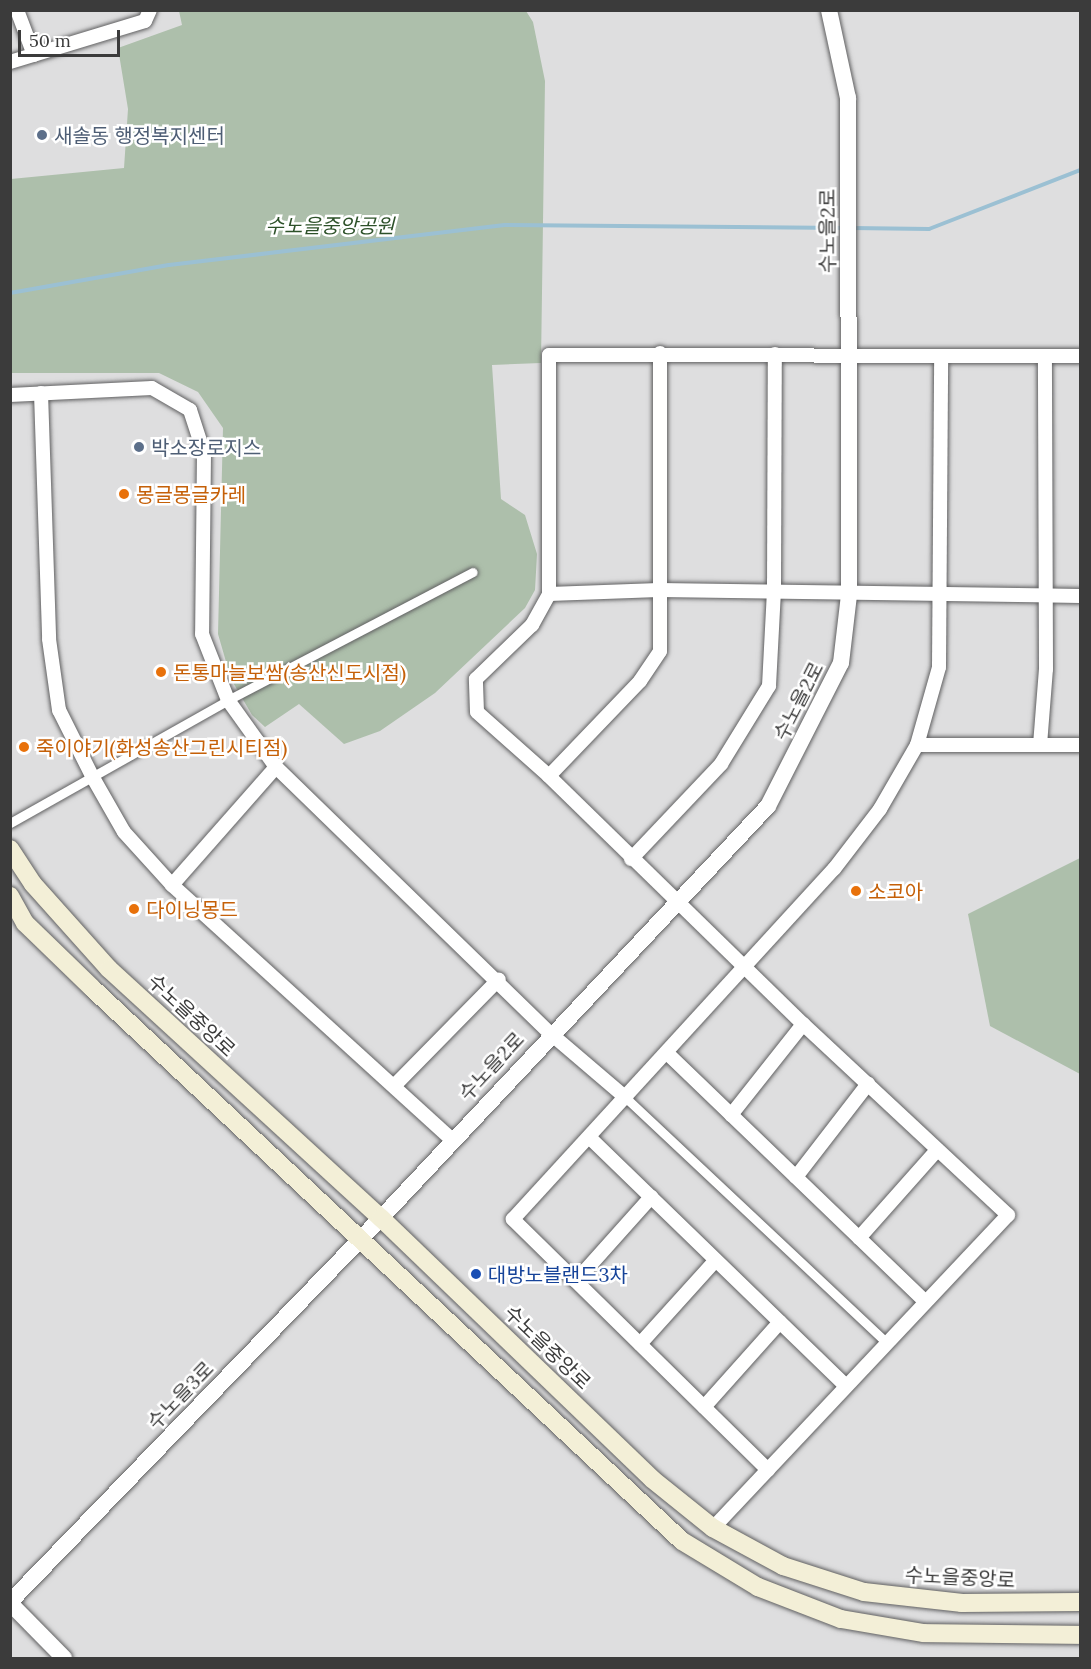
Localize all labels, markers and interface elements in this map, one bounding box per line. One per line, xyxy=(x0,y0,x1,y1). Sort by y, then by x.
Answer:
scale bar xyxy=(21,18,123,56)
text: 50 m xyxy=(29,29,71,52)
place label: 새솔동 행정복지센터 xyxy=(54,123,225,147)
marker: 새솔동 행정복지센터 xyxy=(35,128,49,142)
street label: 수노을2로 xyxy=(815,189,839,273)
park label: 수노을중앙공원 xyxy=(266,213,394,237)
place label: 박소장로지스 xyxy=(151,435,261,459)
marker: 박소장로지스 xyxy=(132,440,146,454)
place label: 몽글몽글카레 xyxy=(136,482,246,506)
marker: 몽글몽글카레 xyxy=(117,487,131,501)
street label: 수노을2로 xyxy=(768,658,828,744)
place label: 돈통마늘보쌈(송산신도시점) xyxy=(173,660,406,684)
marker: 돈통마늘보쌈(송산신도시점) xyxy=(154,665,168,679)
place label: 죽이야기(화성송산그린시티점) xyxy=(36,735,287,759)
marker: 죽이야기(화성송산그린시티점) xyxy=(17,740,31,754)
place label: 소코아 xyxy=(868,879,923,903)
marker: 소코아 xyxy=(849,884,863,898)
place label: 다이닝몽드 xyxy=(146,897,238,921)
marker: 다이닝몽드 xyxy=(127,902,141,916)
street label: 수노을중앙로 xyxy=(143,969,241,1061)
street label: 수노을2로 xyxy=(453,1027,529,1105)
place label: 대방노블랜드3차 xyxy=(488,1262,628,1286)
marker: 대방노블랜드3차 xyxy=(469,1267,483,1281)
street label: 수노을중앙로 xyxy=(500,1300,596,1394)
street label: 수노을3로 xyxy=(142,1356,218,1434)
street label: 수노을중앙로 xyxy=(904,1562,1016,1592)

